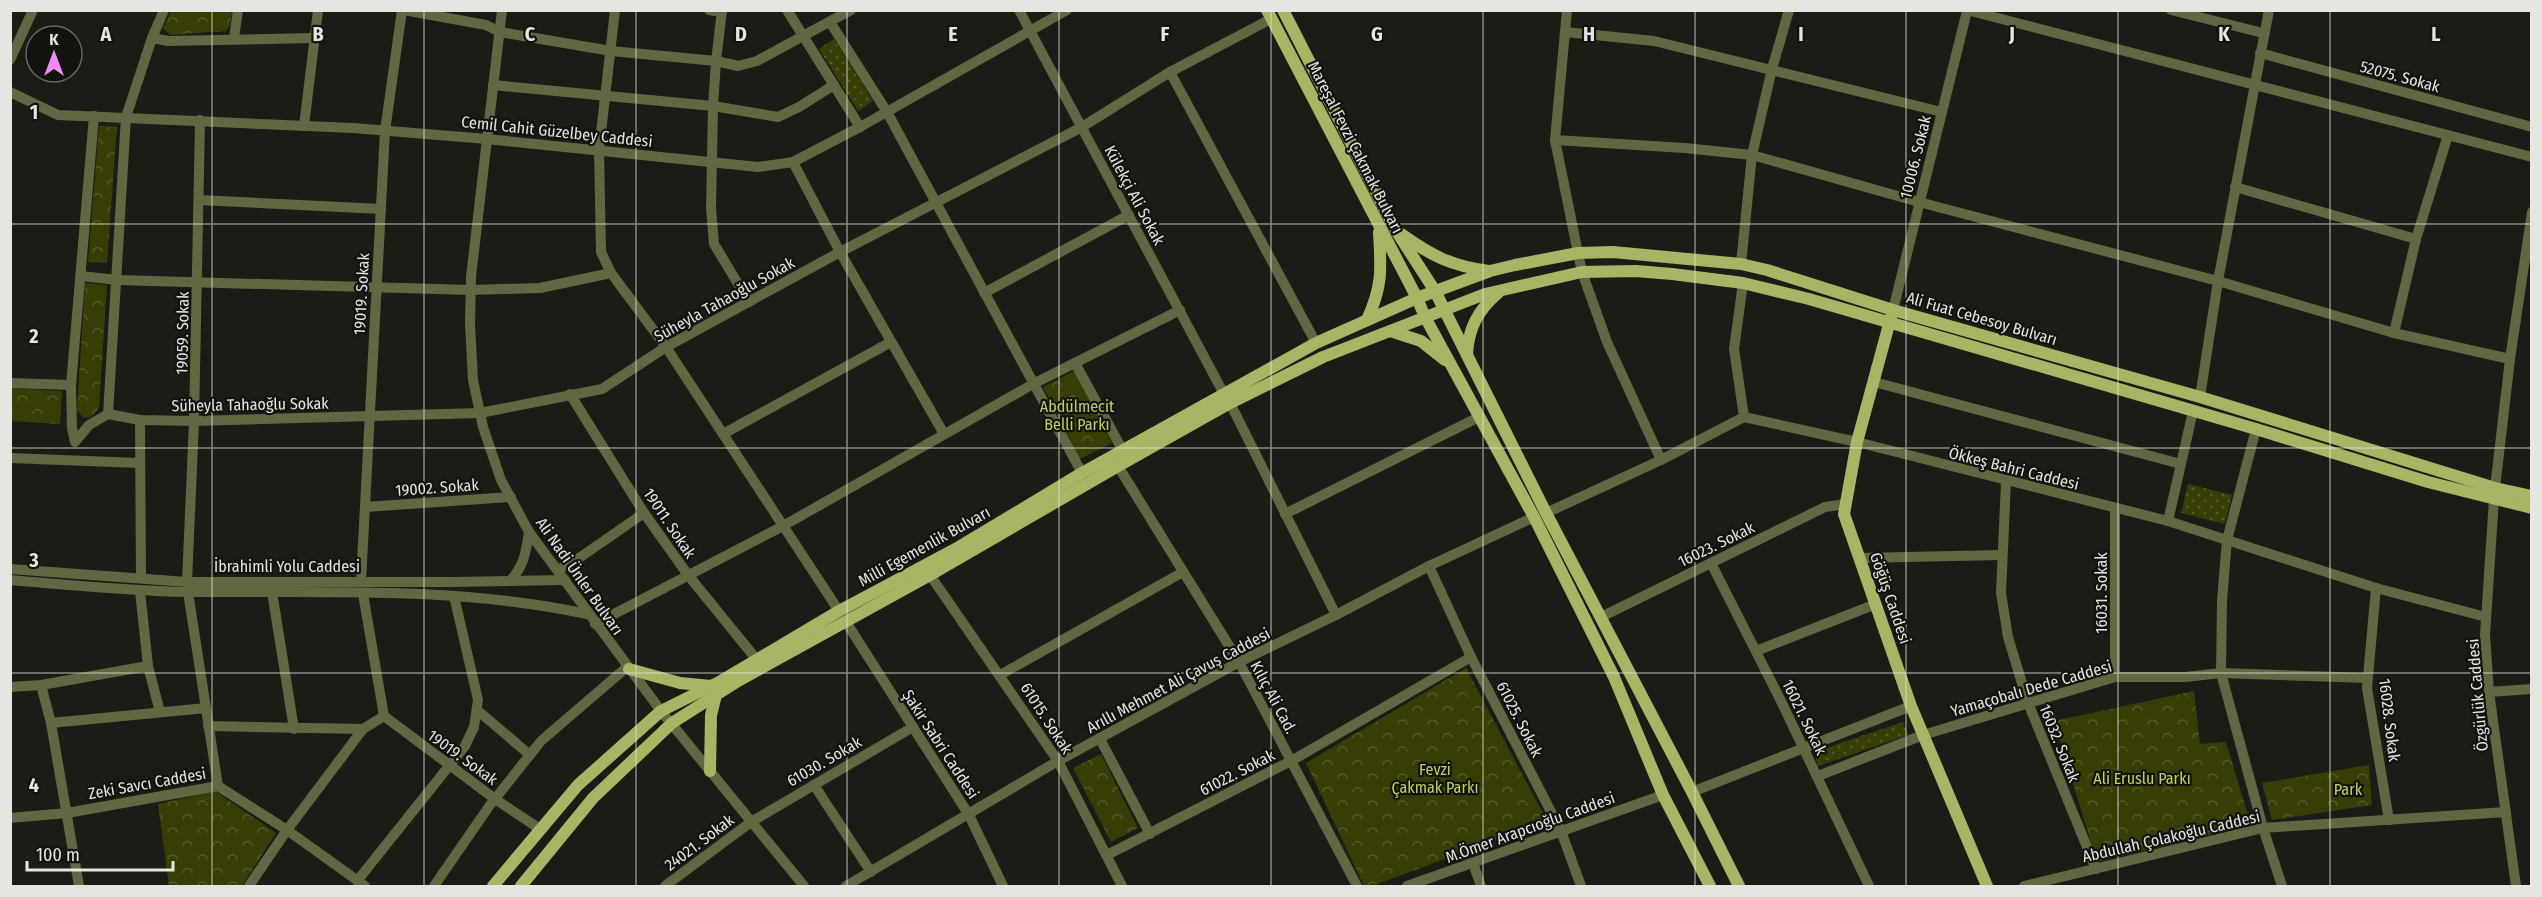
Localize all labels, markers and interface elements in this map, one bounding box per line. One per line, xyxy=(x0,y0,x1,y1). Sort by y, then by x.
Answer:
text: A xyxy=(100,22,113,46)
text: B xyxy=(312,22,324,46)
text: C xyxy=(525,22,536,46)
text: D xyxy=(735,22,747,46)
text: E xyxy=(948,22,958,46)
text: F xyxy=(1161,22,1170,46)
text: G xyxy=(1371,22,1383,46)
text: H xyxy=(1583,22,1595,46)
text: I xyxy=(1798,22,1804,46)
text: J xyxy=(2008,22,2015,46)
text: K xyxy=(2218,22,2230,46)
text: L xyxy=(2431,22,2441,46)
north arrow xyxy=(24,24,84,84)
text: K xyxy=(49,30,59,49)
street label: 52075. Sokak xyxy=(2358,57,2442,96)
street label: Mareşal Fevzi Çakmak Bulvarı xyxy=(1303,58,1407,237)
text: 1 xyxy=(30,100,38,124)
street label: Cemil Cahit Güzelbey Caddesi xyxy=(460,112,653,151)
street label: 10006. Sokak xyxy=(1896,113,1935,201)
street label: Külekçi Ali Sokak xyxy=(1100,142,1169,249)
street label: 19019. Sokak xyxy=(350,252,373,335)
street label: Süheyla Tahaoğlu Sokak xyxy=(651,253,798,346)
street label: Ali Fuat Cebesoy Bulvarı xyxy=(1904,288,2059,349)
street label: 19059. Sokak xyxy=(172,291,193,375)
text: 2 xyxy=(28,324,39,348)
street label: Süheyla Tahaoğlu Sokak xyxy=(171,394,329,415)
park label: Abdülmecit Belli Parkı xyxy=(1040,397,1115,434)
street label: Ökkeş Bahri Caddesi xyxy=(1947,443,2081,494)
street label: 19002. Sokak xyxy=(395,475,480,500)
street label: 19011. Sokak xyxy=(639,485,700,562)
street label: Milli Egemenlik Bulvarı xyxy=(855,502,993,591)
street label: Ali Nadi Ünler Bulvarı xyxy=(532,514,627,639)
street label: 16023. Sokak xyxy=(1675,518,1758,571)
text: 3 xyxy=(28,548,39,572)
street label: Göğüş Caddesi xyxy=(1866,550,1915,646)
street label: 16031. Sokak xyxy=(2092,552,2111,634)
street label: İbrahimli Yolu Caddesi xyxy=(214,557,360,576)
street label: Arıllı Mehmet Ali Çavuş Caddesi xyxy=(1083,624,1274,738)
street label: Özgürlük Caddesi xyxy=(2463,638,2492,752)
street label: Yamaçobalı Dede Caddesi xyxy=(1948,656,2114,721)
street label: Kılıç Ali Cad. xyxy=(1246,658,1301,737)
street label: 16021. Sokak xyxy=(1778,677,1831,758)
street label: 61025. Sokak xyxy=(1492,678,1547,761)
street label: 16028. Sokak xyxy=(2375,678,2404,763)
street label: 61015. Sokak xyxy=(1017,679,1077,758)
street label: Şakir Sabri Caddesi xyxy=(898,686,983,802)
street label: 16032. Sokak xyxy=(2035,701,2084,786)
street label: 19019. Sokak xyxy=(424,726,502,790)
street label: 61030. Sokak xyxy=(783,732,865,790)
street label: 61022. Sokak xyxy=(1196,745,1278,799)
park label: Fevzi Çakmak Parkı xyxy=(1391,760,1479,798)
street label: Zeki Savcı Caddesi xyxy=(87,764,207,803)
park label: Ali Eruslu Parkı xyxy=(2093,769,2191,788)
text: 4 xyxy=(29,773,39,797)
park label: Park xyxy=(2334,780,2363,799)
street label: M.Ömer Arapcıoğlu Caddesi xyxy=(1443,788,1617,867)
street label: Abdullah Çolakoğlu Caddesi xyxy=(2080,807,2262,867)
street label: 24021. Sokak xyxy=(661,810,738,875)
scale bar xyxy=(27,834,172,872)
text: 100 m xyxy=(36,844,80,866)

